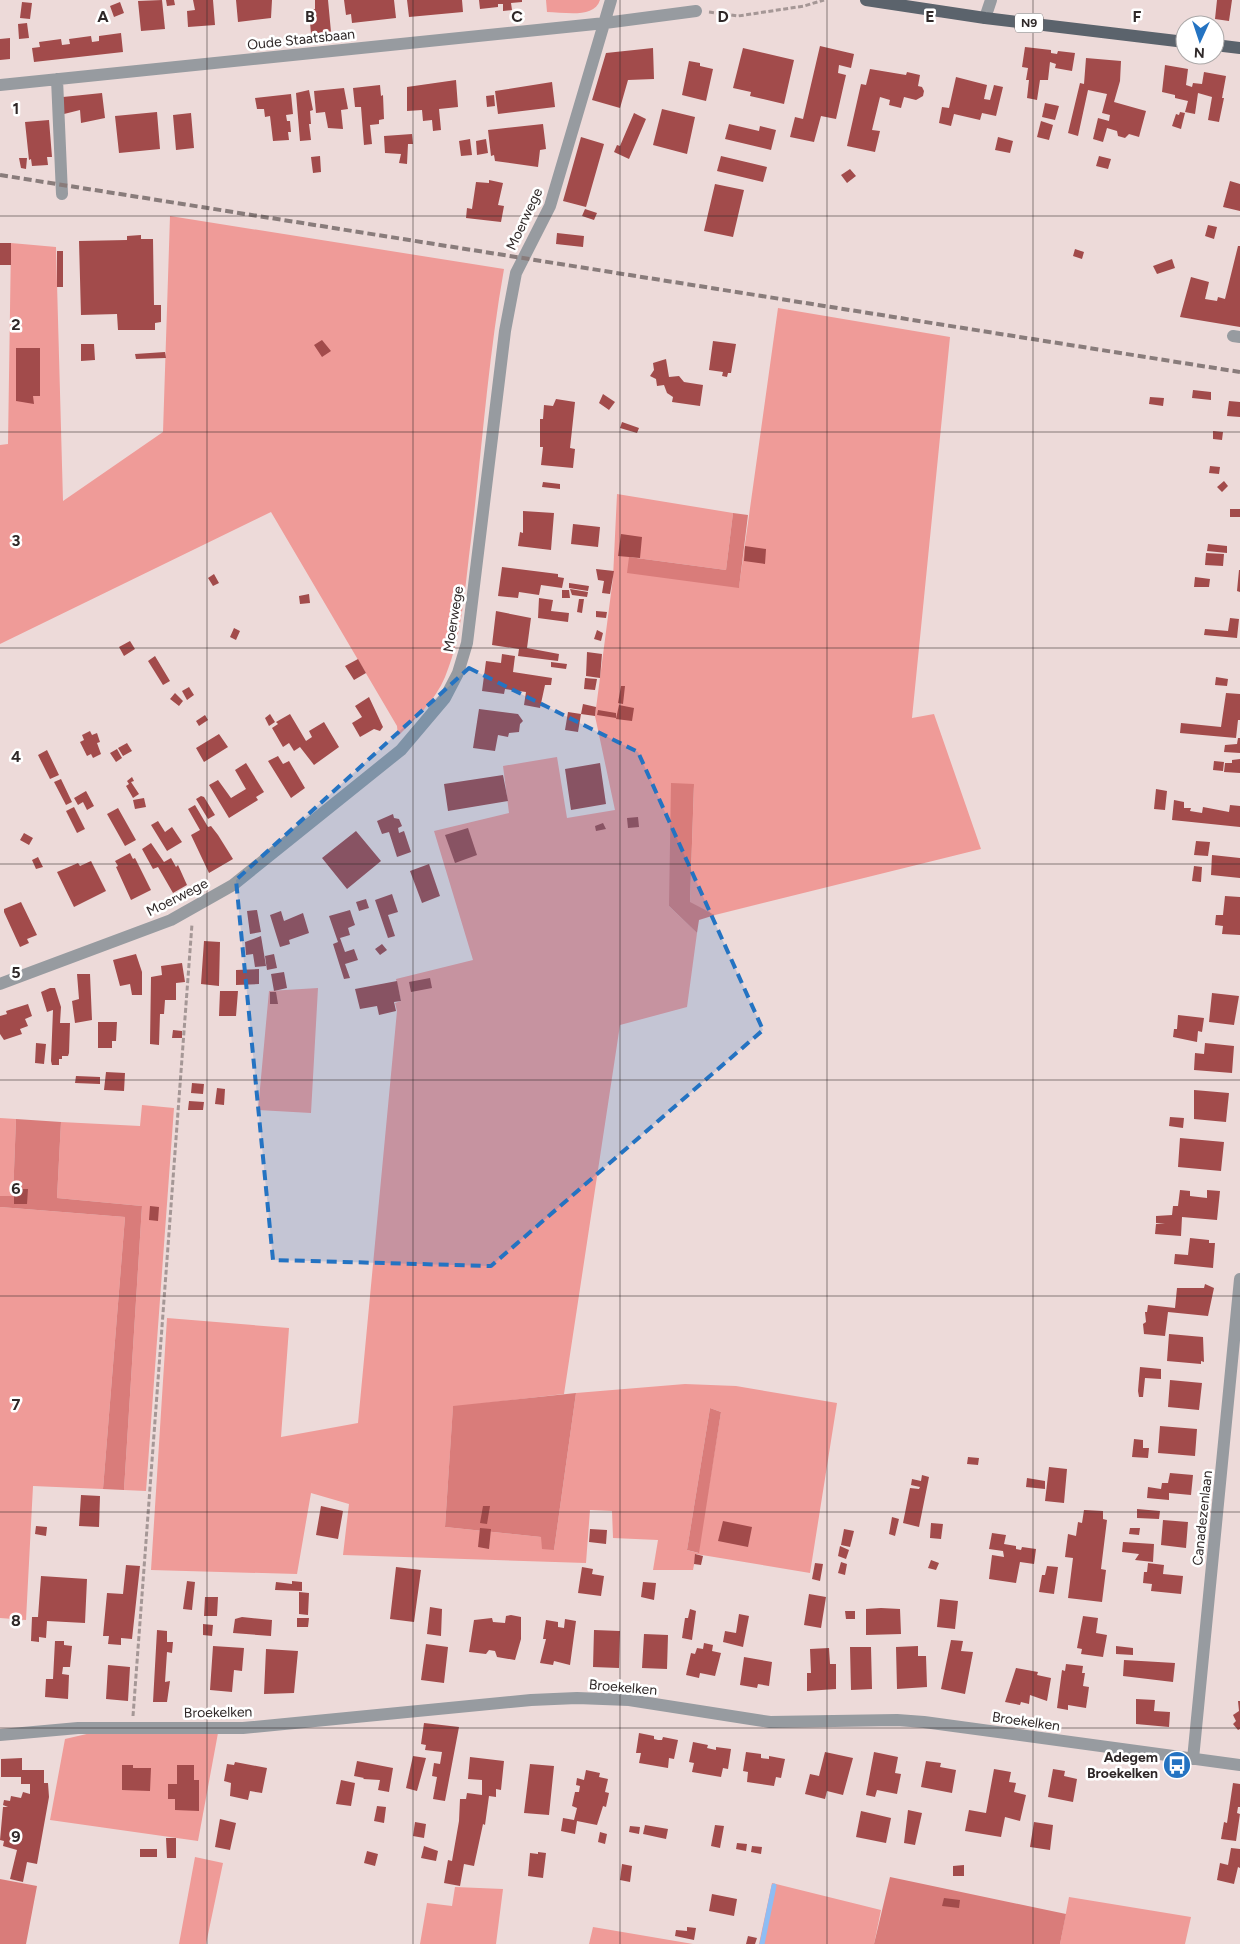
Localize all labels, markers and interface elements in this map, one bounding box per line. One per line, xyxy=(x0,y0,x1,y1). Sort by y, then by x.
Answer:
text: A xyxy=(97,7,109,26)
text: B xyxy=(305,7,315,26)
text: C xyxy=(511,7,523,26)
text: D xyxy=(717,7,729,26)
text: E xyxy=(925,7,935,26)
text: F xyxy=(1133,7,1142,26)
road number: N9 xyxy=(1015,13,1043,32)
north arrow xyxy=(1175,15,1225,65)
street label: Oude Staatsbaan xyxy=(246,25,356,54)
text: N xyxy=(1193,44,1205,61)
text: 1 xyxy=(13,99,19,118)
street label: Moerwege xyxy=(503,185,546,253)
text: 2 xyxy=(11,315,21,334)
text: 3 xyxy=(12,531,21,550)
street label: Moerwege xyxy=(440,584,467,653)
text: 4 xyxy=(11,747,21,766)
street label: Moerwege xyxy=(144,875,211,920)
text: 5 xyxy=(11,963,21,982)
text: 6 xyxy=(11,1179,21,1198)
text: 7 xyxy=(12,1395,21,1414)
street label: Canadezenlaan xyxy=(1189,1469,1216,1566)
text: 8 xyxy=(11,1611,21,1630)
street label: Broekelken xyxy=(588,1676,658,1699)
street label: Broekelken xyxy=(184,1703,253,1722)
street label: Broekelken xyxy=(991,1708,1061,1735)
place label: Adegem Broekelken xyxy=(1087,1749,1158,1782)
bus stop icon: Adegem Broekelken xyxy=(1162,1750,1192,1780)
text: 9 xyxy=(11,1827,21,1846)

